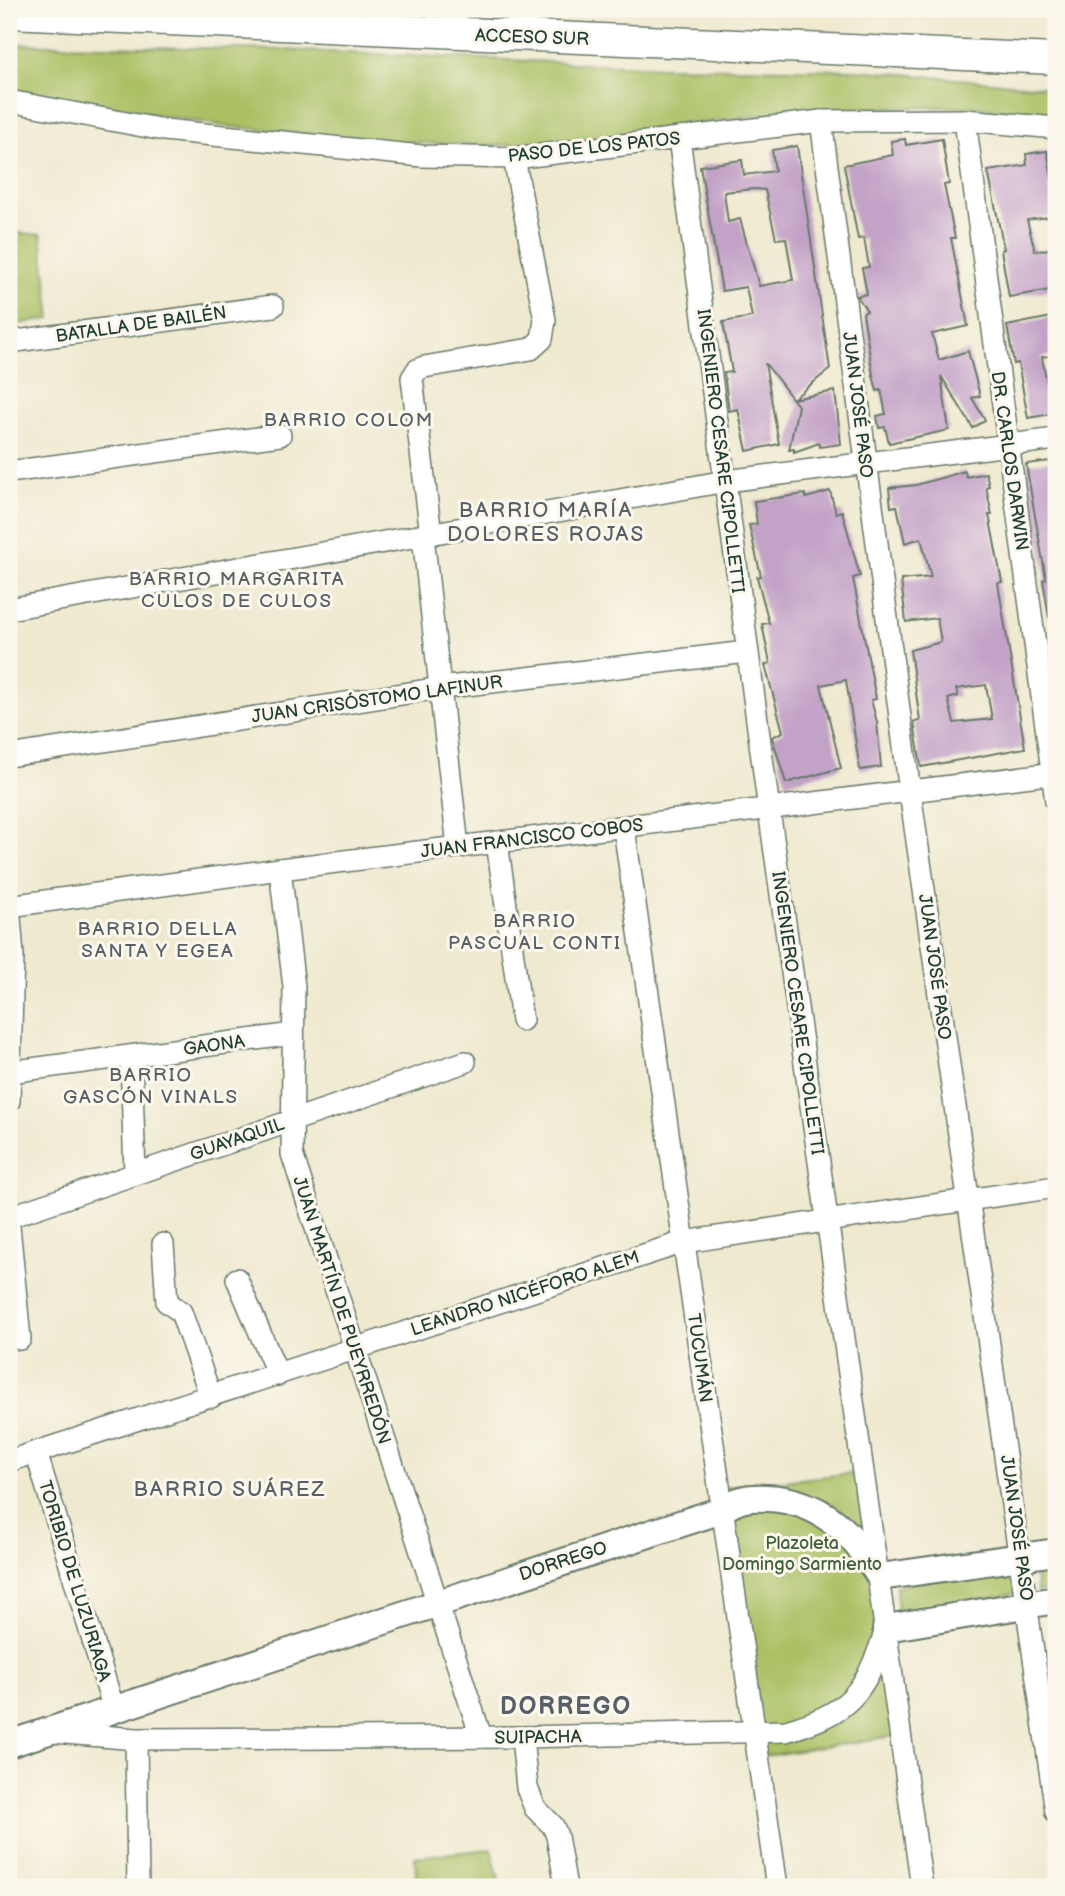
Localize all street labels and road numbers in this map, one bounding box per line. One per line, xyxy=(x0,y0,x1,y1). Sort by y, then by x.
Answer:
street label: ACCESO SUR xyxy=(475,25,589,50)
street label: PASO DE LOS PATOS xyxy=(507,128,681,167)
street label: BATALLA DE BAILÉN xyxy=(54,300,228,347)
street label: INGENIERO CESARE CIPOLLETTI xyxy=(693,308,748,594)
street label: JUAN JOSÉ PASO xyxy=(838,331,879,479)
street label: DR. CARLOS DARWIN xyxy=(987,370,1032,552)
street label: JUAN CRISÓSTOMO LAFINUR xyxy=(250,669,504,728)
street label: JUAN FRANCISCO COBOS xyxy=(420,814,645,863)
street label: INGENIERO CESARE CIPOLLETTI xyxy=(767,870,828,1156)
street label: JUAN JOSÉ PASO xyxy=(914,893,957,1041)
street label: GAONA xyxy=(182,1031,246,1060)
street label: GUAYAQUIL xyxy=(187,1113,288,1165)
street label: JUAN MARTÍN DE PUEYRREDÓN xyxy=(288,1173,397,1447)
street label: LEANDRO NICÉFORO ALEM xyxy=(408,1245,642,1340)
street label: TUCUMÁN xyxy=(683,1312,718,1404)
street label: JUAN JOSÉ PASO xyxy=(996,1454,1039,1602)
street label: TORIBIO DE LUZURIAGA xyxy=(34,1478,115,1684)
street label: DORREGO xyxy=(517,1537,610,1586)
street label: SUIPACHA xyxy=(494,1726,582,1749)

